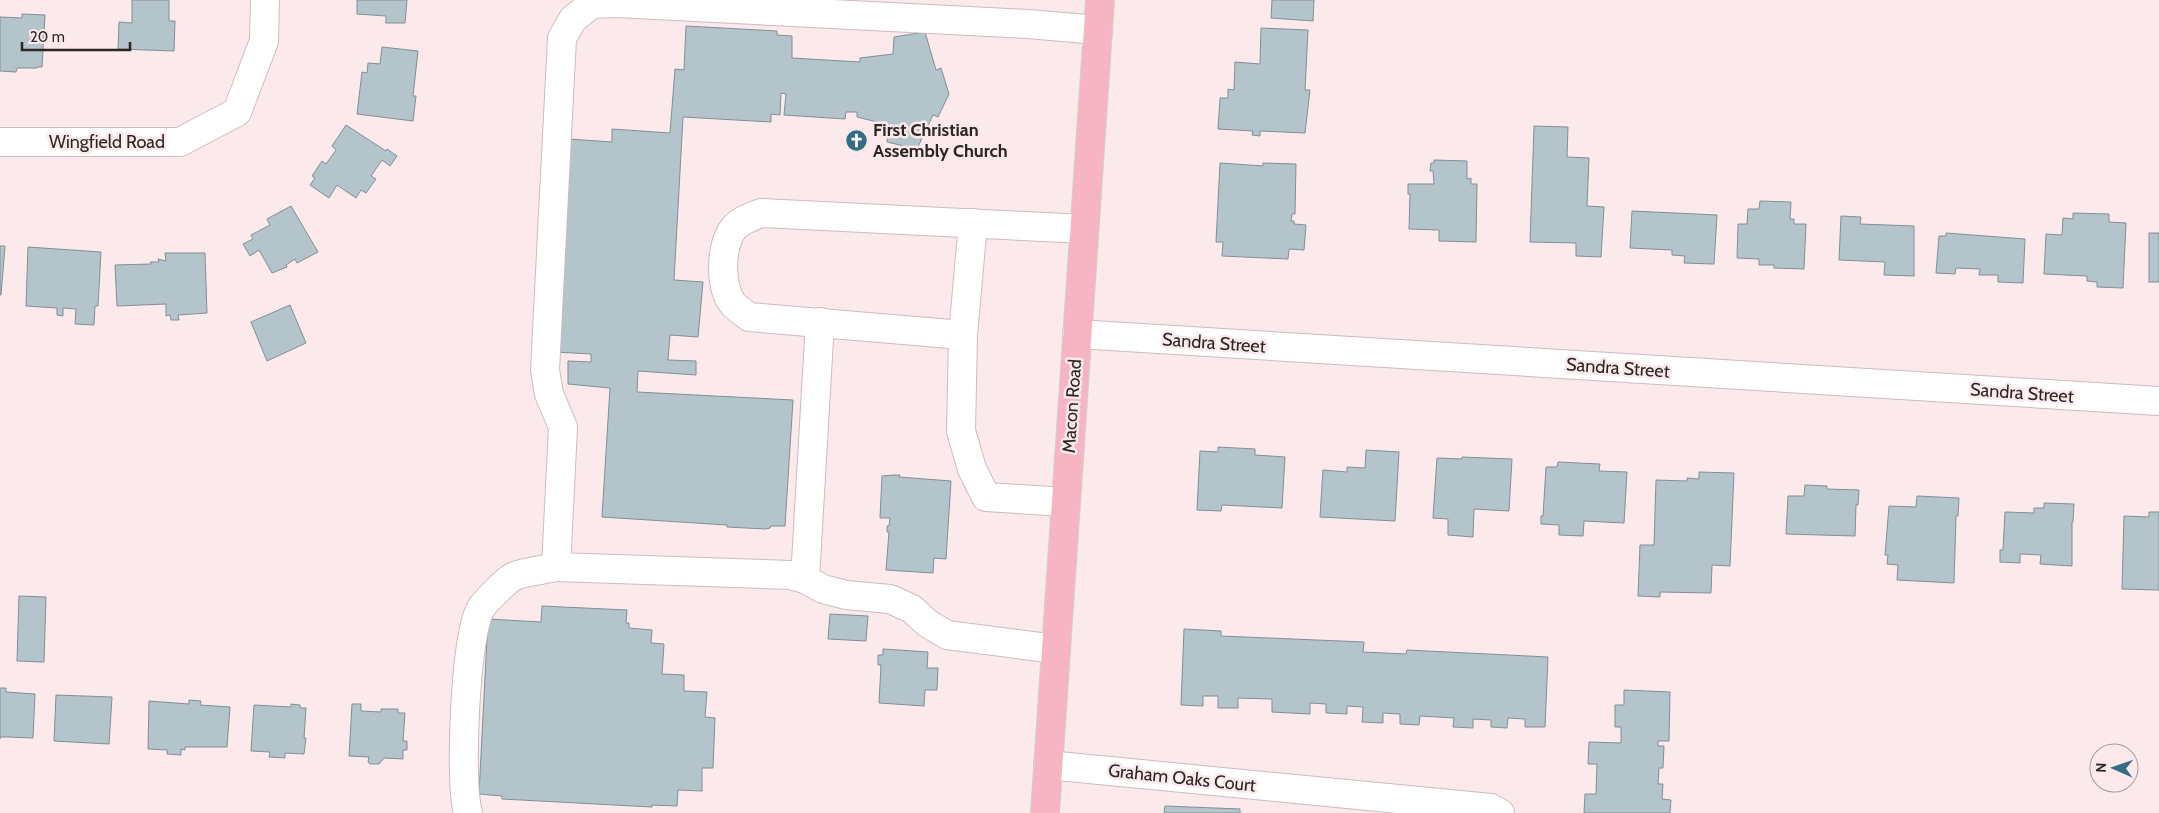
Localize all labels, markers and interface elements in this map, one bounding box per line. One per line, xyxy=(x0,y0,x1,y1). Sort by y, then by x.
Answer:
scale bar xyxy=(22,20,130,52)
text: 20 m xyxy=(30,28,65,46)
place label: First Christian Assembly Church xyxy=(873,119,1008,162)
church icon: First Christian Assembly Church xyxy=(845,128,869,152)
street label: Wingfield Road xyxy=(49,131,165,153)
street label: Sandra Street xyxy=(1161,328,1267,358)
street label: Sandra Street xyxy=(1565,353,1671,383)
street label: Macon Road xyxy=(1058,358,1086,454)
street label: Sandra Street xyxy=(1969,378,2075,408)
north arrow xyxy=(2089,743,2139,793)
street label: Graham Oaks Court xyxy=(1107,759,1257,797)
text: N xyxy=(2092,762,2110,773)

